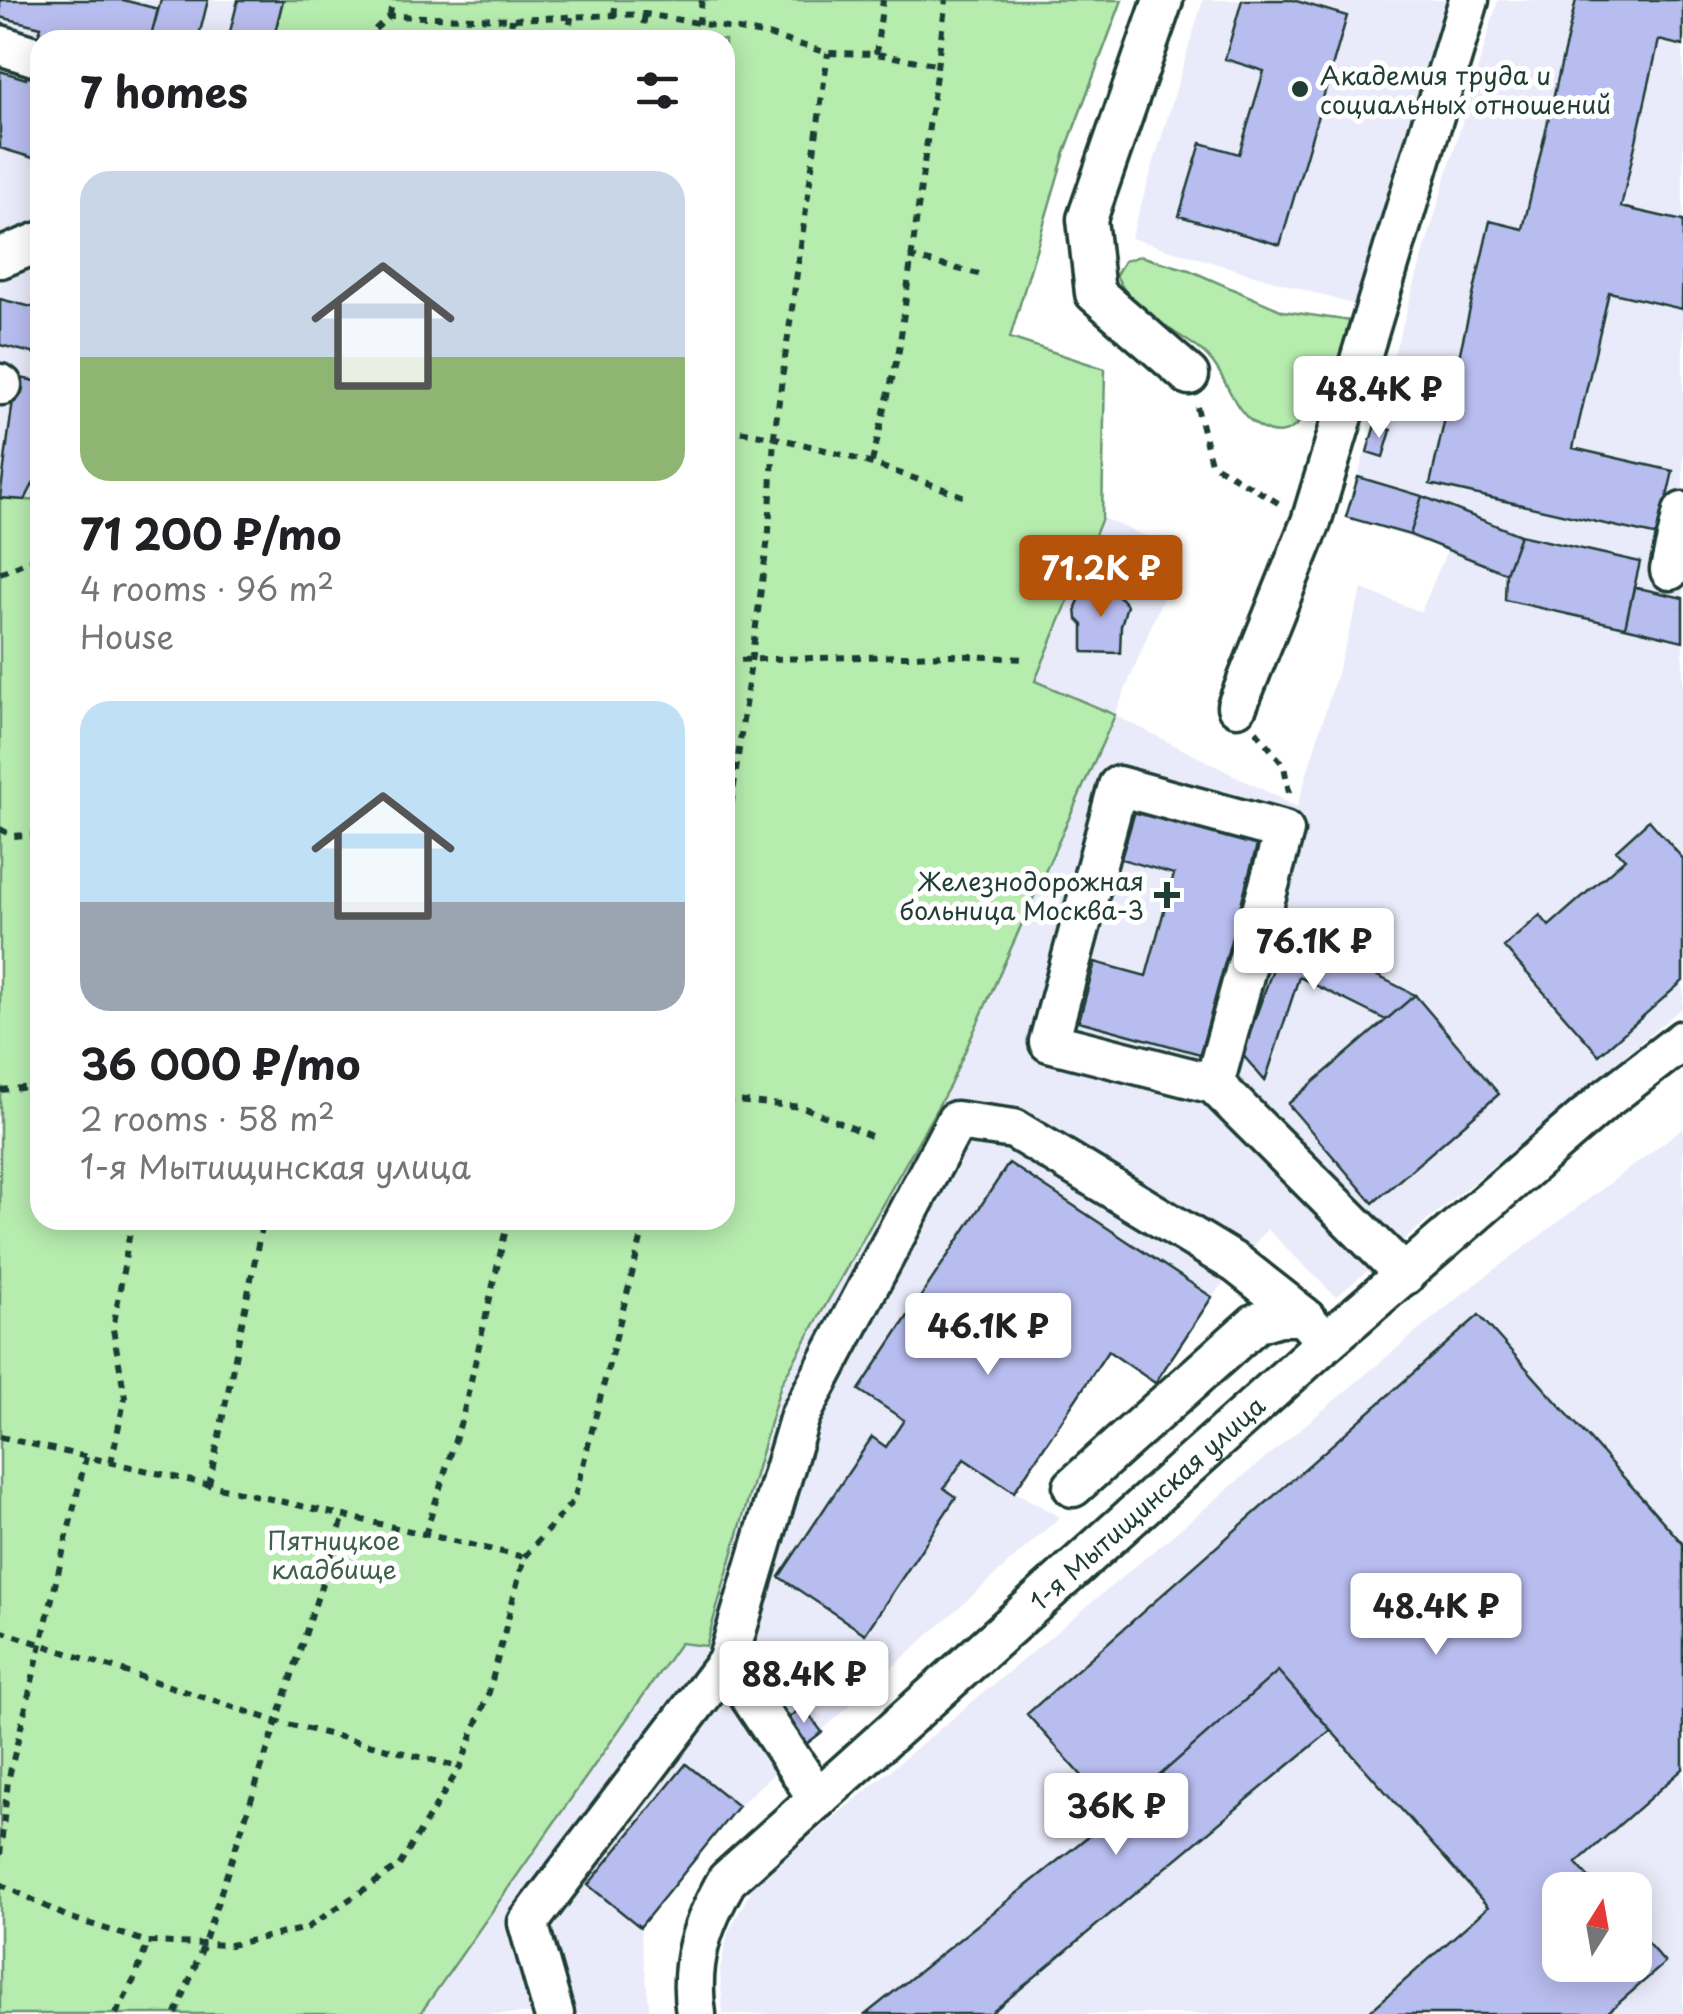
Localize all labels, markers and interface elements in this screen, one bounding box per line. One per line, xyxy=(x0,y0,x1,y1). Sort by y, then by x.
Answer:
place label: Академия труда и социальных отношений xyxy=(1320,56,1611,123)
text: 7 homes xyxy=(80,59,248,122)
icon: filters xyxy=(630,63,685,118)
marker: Академия труда и социальных отношений xyxy=(1289,78,1311,100)
icon: home xyxy=(293,236,473,416)
pin: 48.4K ₽ xyxy=(1287,356,1471,441)
text: 48.4K ₽ xyxy=(1315,364,1443,412)
text: 71 200 ₽/mo xyxy=(80,501,342,564)
pin: 71.2K ₽ xyxy=(1009,535,1193,620)
text: 71.2K ₽ xyxy=(1041,543,1161,591)
text: 4 rooms · 96 m² xyxy=(80,564,334,612)
text: House xyxy=(80,612,174,660)
icon: home xyxy=(293,766,473,946)
place label: Железнодорожная больница Москва-3 xyxy=(899,862,1144,929)
marker: Железнодорожная больница Москва-3 xyxy=(1154,882,1180,908)
pin: 76.1K ₽ xyxy=(1222,908,1406,993)
text: 76.1K ₽ xyxy=(1256,916,1372,964)
text: 36 000 ₽/mo xyxy=(80,1031,360,1094)
text: 2 rooms · 58 m² xyxy=(80,1094,335,1142)
text: 1-я Мытищинская улица xyxy=(80,1142,471,1190)
pin: 46.1K ₽ xyxy=(896,1293,1080,1378)
text: 46.1K ₽ xyxy=(927,1301,1049,1349)
street label: 1-я Мытищинская улица xyxy=(1021,1386,1273,1619)
park label: Пятницкое кладбище xyxy=(268,1521,400,1588)
pin: 48.4K ₽ xyxy=(1344,1573,1528,1658)
text: 48.4K ₽ xyxy=(1372,1581,1500,1629)
pin: 88.4K ₽ xyxy=(712,1641,896,1726)
text: 88.4K ₽ xyxy=(741,1649,867,1697)
pin: 36K ₽ xyxy=(1046,1773,1186,1858)
text: 36K ₽ xyxy=(1066,1781,1166,1829)
north arrow xyxy=(1542,1872,1652,1982)
map controls xyxy=(1542,1872,1652,1982)

